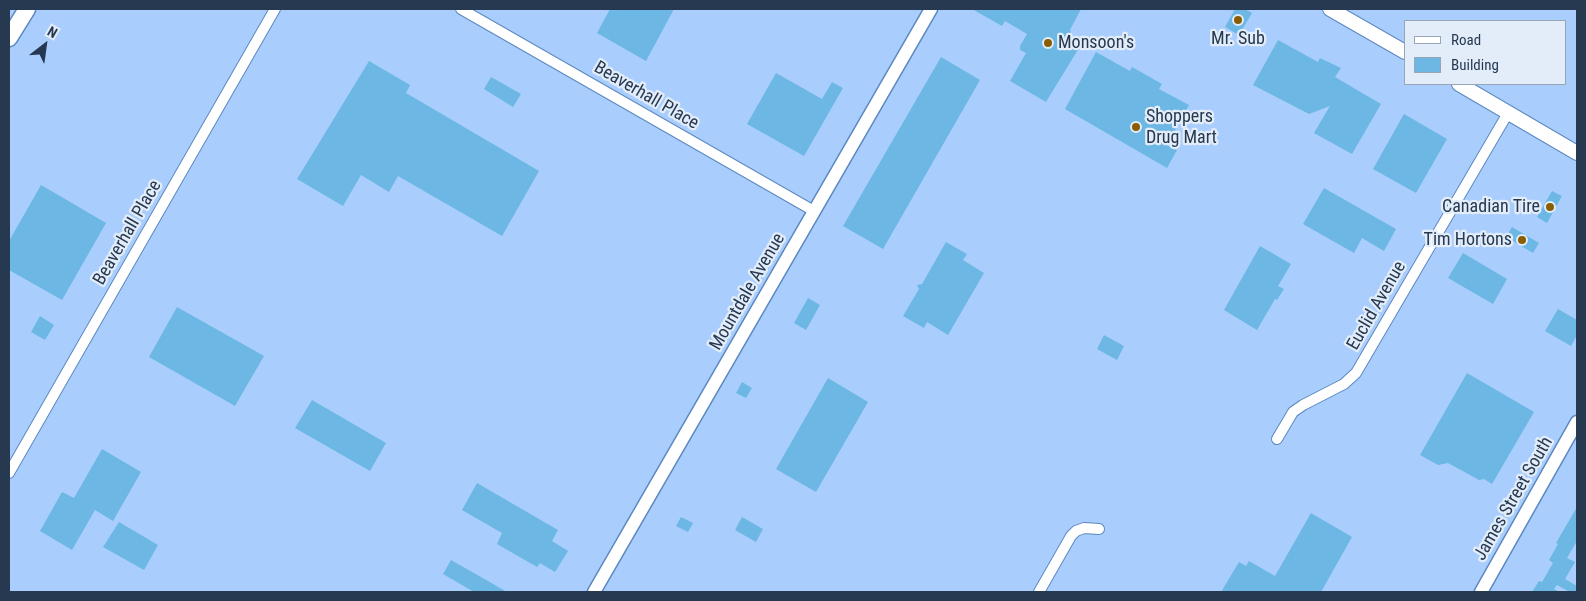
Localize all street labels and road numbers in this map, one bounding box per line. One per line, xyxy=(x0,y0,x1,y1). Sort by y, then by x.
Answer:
street label: Beaverhall Place xyxy=(590,57,702,135)
street label: Beaverhall Place xyxy=(89,177,167,289)
street label: Mountdale Avenue xyxy=(706,230,790,354)
street label: Euclid Avenue xyxy=(1343,258,1411,354)
street label: James Street South xyxy=(1470,433,1558,565)

